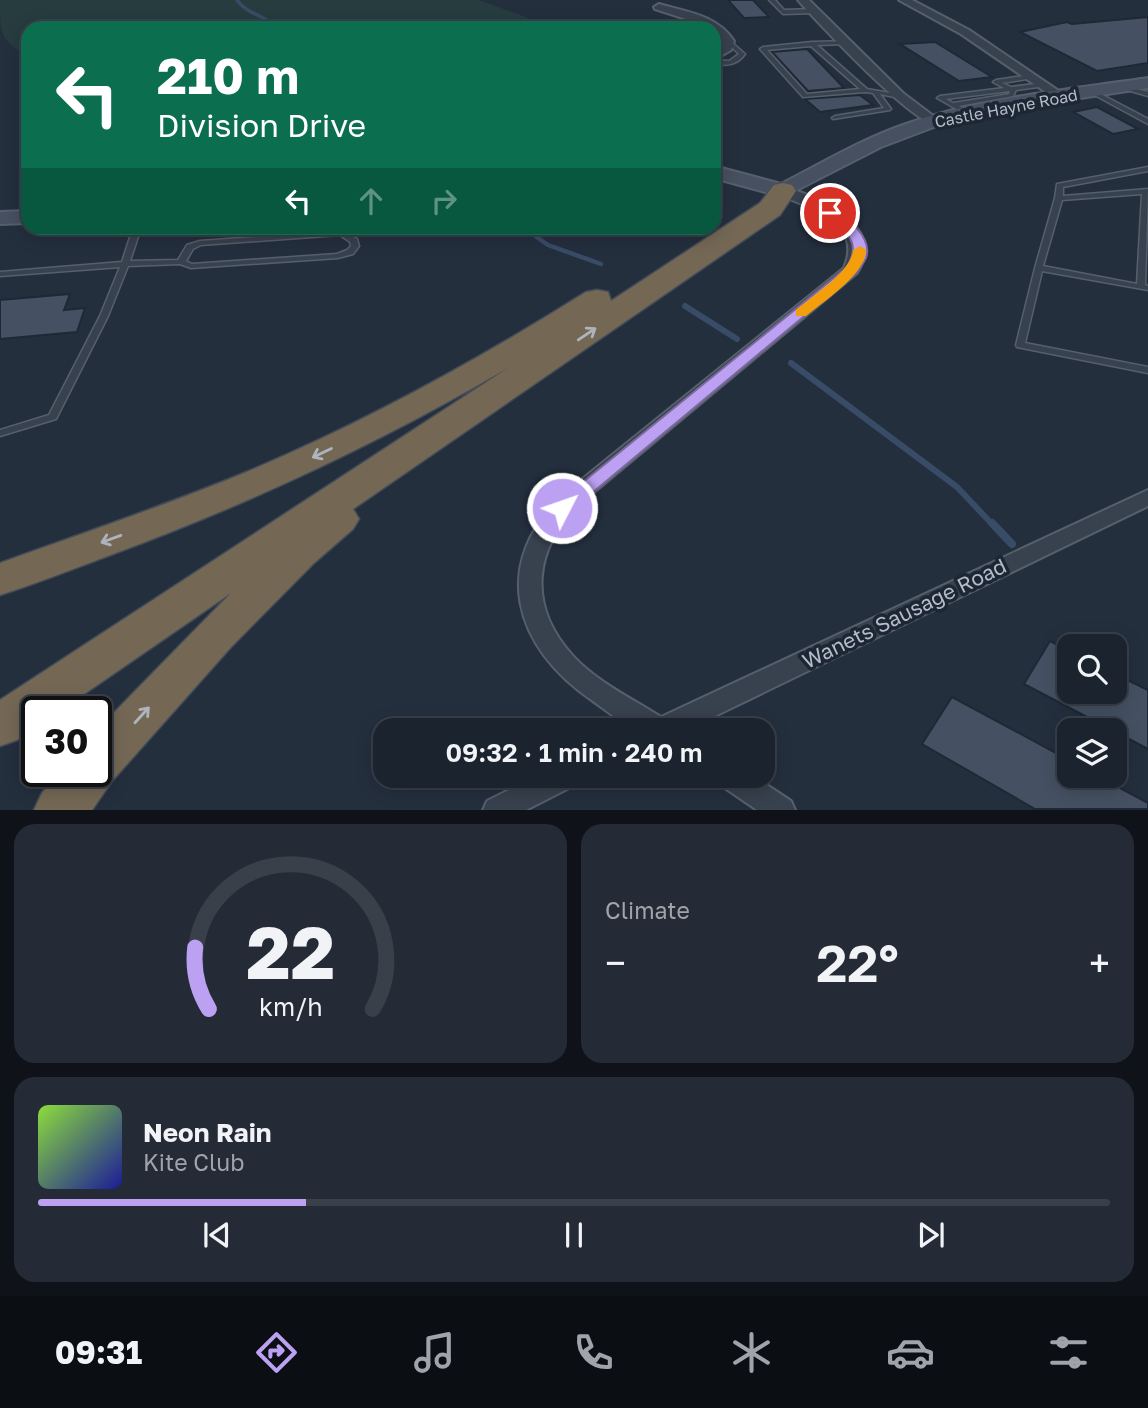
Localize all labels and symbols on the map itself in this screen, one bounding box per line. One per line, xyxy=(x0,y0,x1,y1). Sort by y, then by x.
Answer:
street label: Castle Hayne Road xyxy=(933,84,1079,132)
pin xyxy=(800,183,860,243)
one-way arrow xyxy=(577,327,596,341)
one-way arrow xyxy=(312,446,333,460)
position arrow xyxy=(525,471,599,545)
one-way arrow xyxy=(101,533,123,546)
street label: Wanets Sausage Road xyxy=(798,552,1010,674)
speed limit sign: 30 xyxy=(21,696,112,787)
one-way arrow xyxy=(134,706,150,724)

